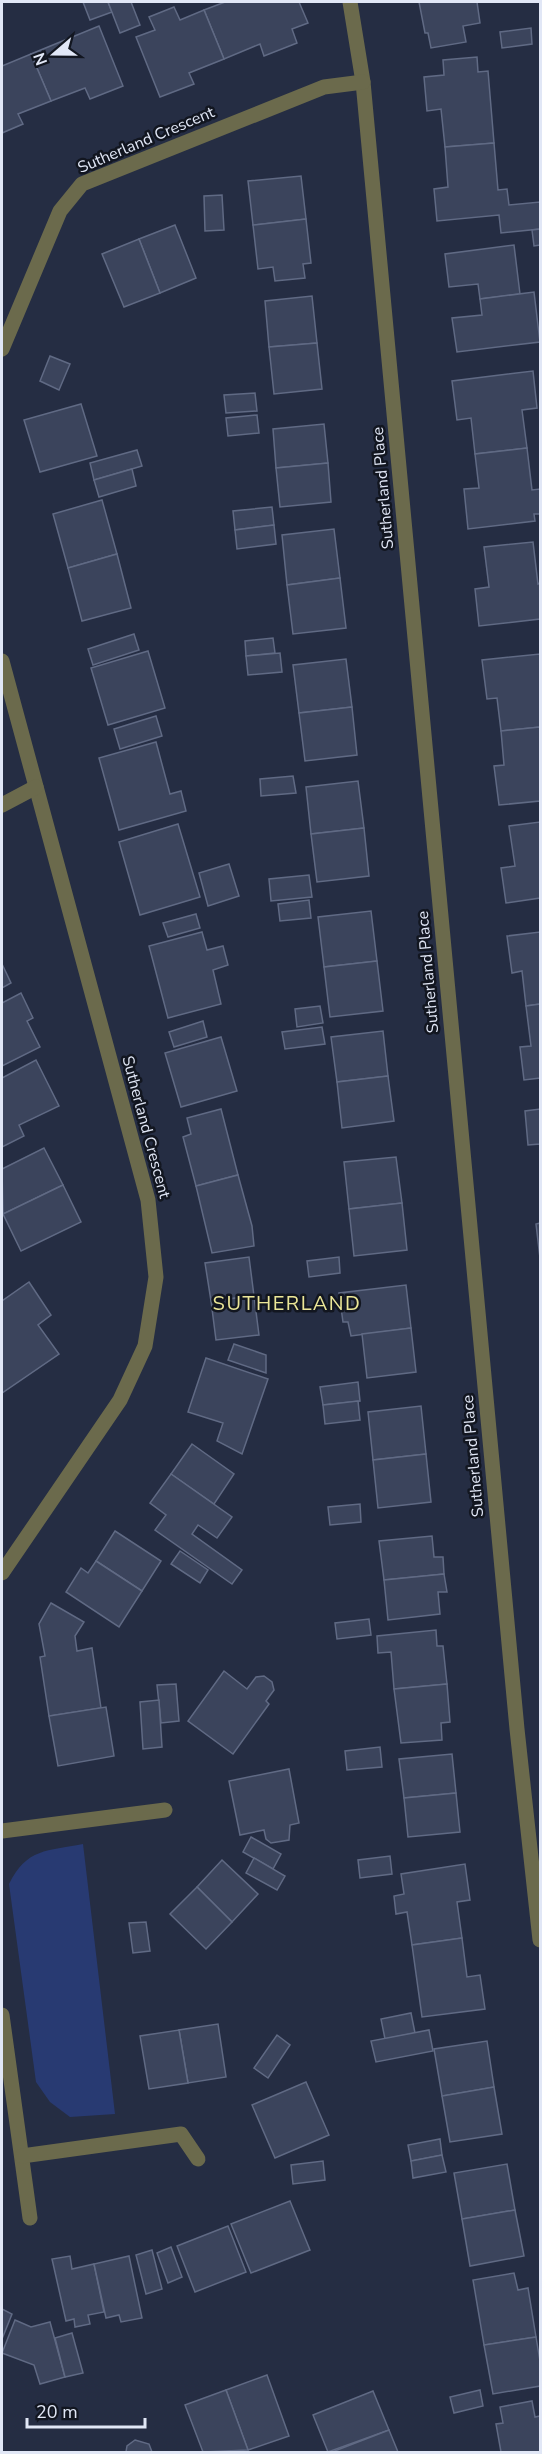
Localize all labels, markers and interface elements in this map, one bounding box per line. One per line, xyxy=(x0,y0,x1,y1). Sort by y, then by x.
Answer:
north arrow xyxy=(24,24,84,84)
text: N xyxy=(28,49,53,68)
street label: Sutherland Crescent xyxy=(74,101,218,179)
street label: Sutherland Place xyxy=(367,426,399,550)
street label: Sutherland Place xyxy=(412,910,444,1034)
street label: Sutherland Crescent xyxy=(116,1053,176,1201)
district label: SUTHERLAND xyxy=(213,1290,361,1317)
street label: Sutherland Place xyxy=(457,1394,489,1518)
scale bar xyxy=(27,2391,146,2429)
text: 20 m xyxy=(36,2400,78,2424)

